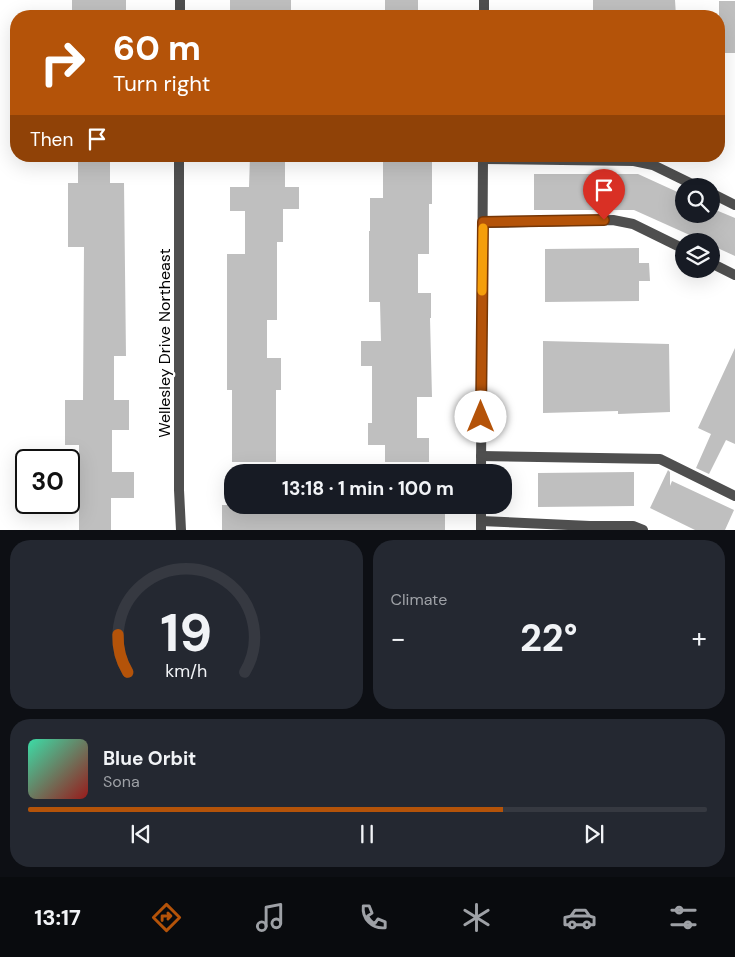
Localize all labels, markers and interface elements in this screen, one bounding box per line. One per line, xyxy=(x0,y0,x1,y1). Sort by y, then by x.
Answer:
text: 60 m xyxy=(113,25,201,71)
icon: right xyxy=(30,30,95,95)
text: Turn right xyxy=(113,69,210,98)
icon: arrive xyxy=(83,125,111,153)
text: Then xyxy=(30,127,73,152)
pin xyxy=(583,169,625,220)
icon: arrive xyxy=(590,176,618,204)
map controls xyxy=(675,178,720,278)
button: search xyxy=(675,178,720,223)
button: layers xyxy=(675,233,720,278)
street label: Wellesley Drive Northeast xyxy=(154,248,175,438)
position arrow xyxy=(454,390,506,442)
speed limit sign: 30 xyxy=(15,449,80,514)
text: 13:18 · 1 min · 100 m xyxy=(282,476,454,501)
text: Climate xyxy=(391,589,447,610)
text: 19 xyxy=(160,599,212,667)
text: 22° xyxy=(520,613,578,663)
text: − xyxy=(391,620,406,657)
text: + xyxy=(692,620,707,657)
text: km/h xyxy=(165,659,207,683)
text: Blue Orbit xyxy=(103,746,196,771)
text: Sona xyxy=(103,771,140,792)
icon: previous xyxy=(127,820,155,848)
icon: pause xyxy=(353,820,381,848)
icon: next xyxy=(580,820,608,848)
icon: directions xyxy=(149,900,184,935)
icon: music xyxy=(253,900,288,935)
icon: phone xyxy=(356,900,391,935)
icon: climate xyxy=(459,900,494,935)
icon: car xyxy=(562,900,597,935)
icon: filters xyxy=(666,900,701,935)
text: 13:17 xyxy=(34,903,81,932)

